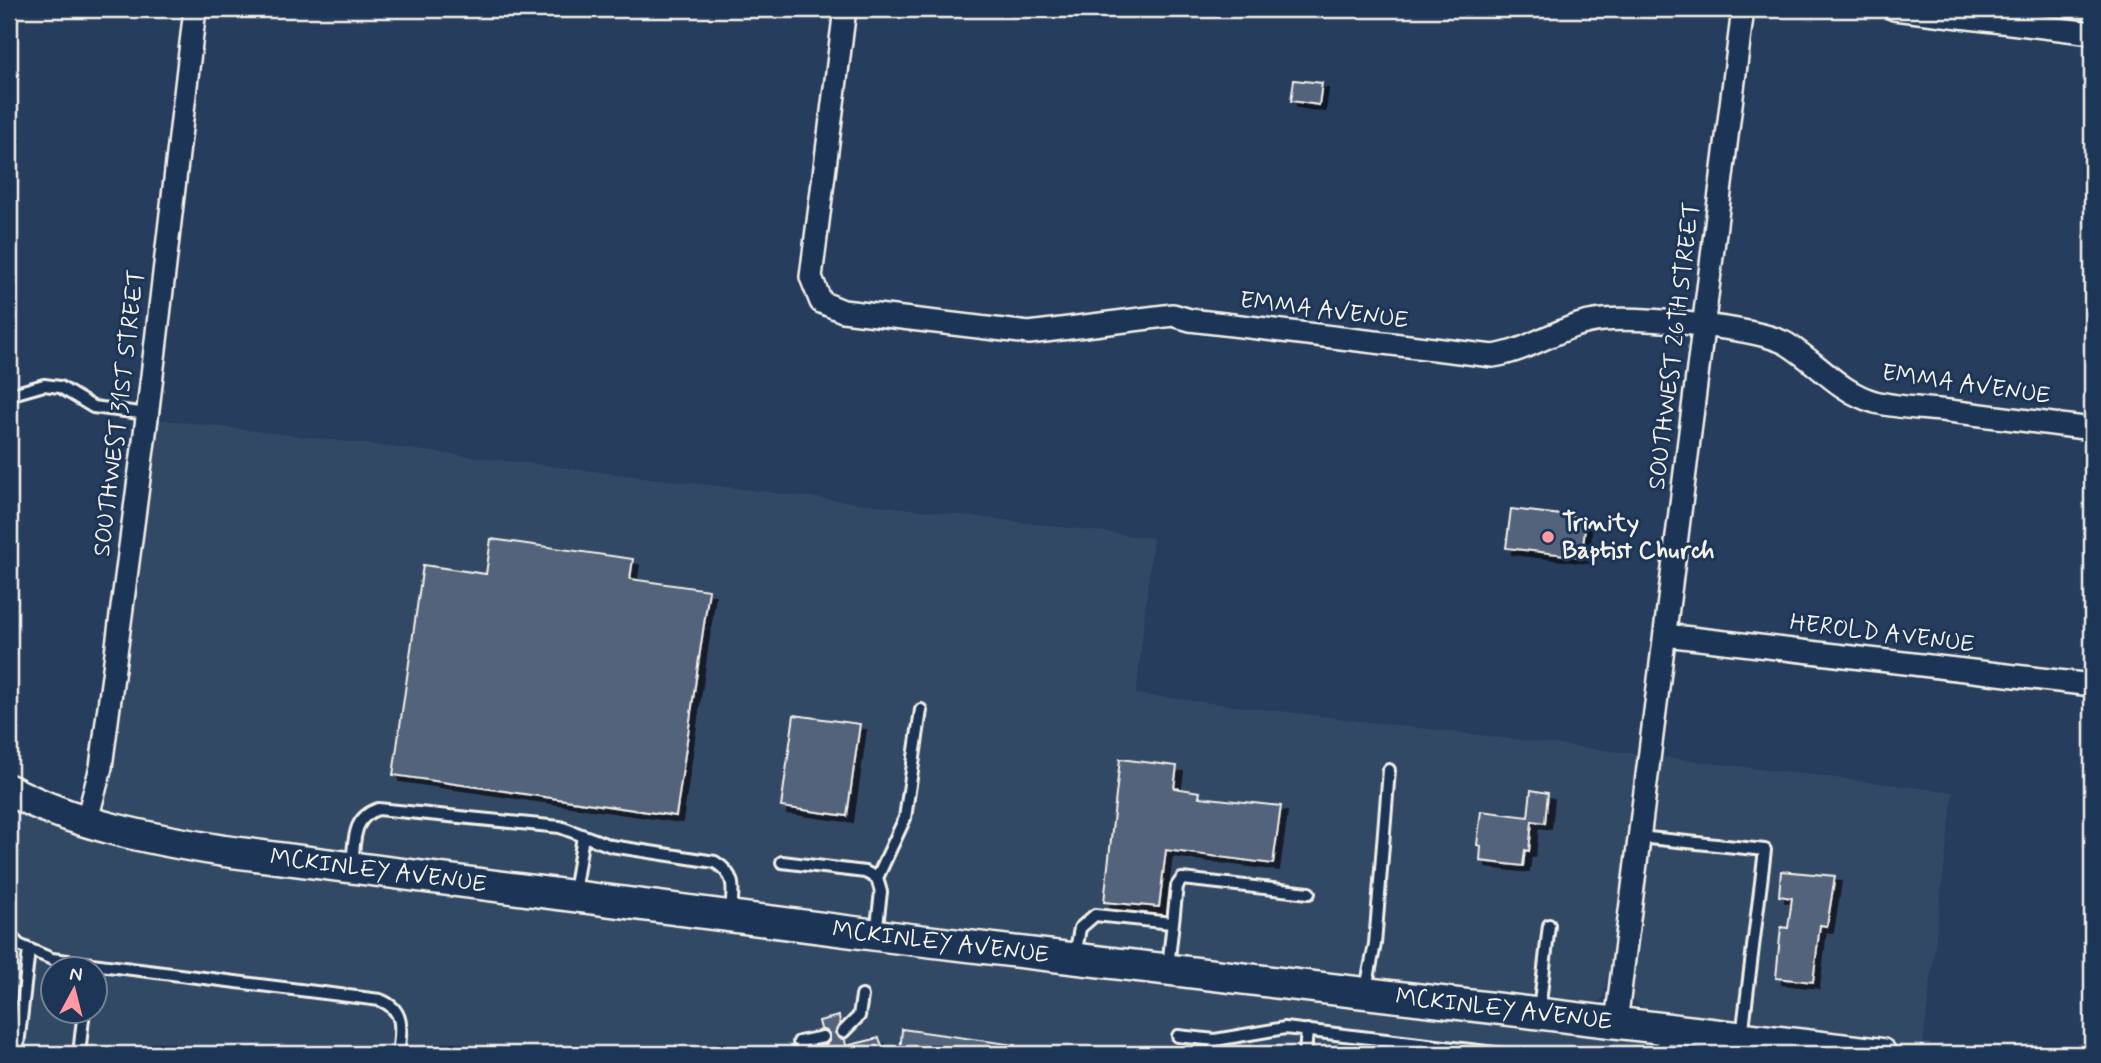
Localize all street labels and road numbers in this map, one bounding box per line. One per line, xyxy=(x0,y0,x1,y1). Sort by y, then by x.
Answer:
street label: SOUTHWEST 26TH STREET xyxy=(1642,200,1708,492)
street label: SOUTHWEST 31ST STREET xyxy=(87,268,153,558)
street label: EMMA AVENUE xyxy=(1238,285,1410,337)
street label: EMMA AVENUE xyxy=(1880,358,2052,412)
street label: HEROLD AVENUE xyxy=(1788,607,1976,661)
street label: MCKINLEY AVENUE xyxy=(268,842,488,900)
street label: MCKINLEY AVENUE xyxy=(831,914,1051,971)
street label: MCKINLEY AVENUE xyxy=(1394,981,1614,1038)

